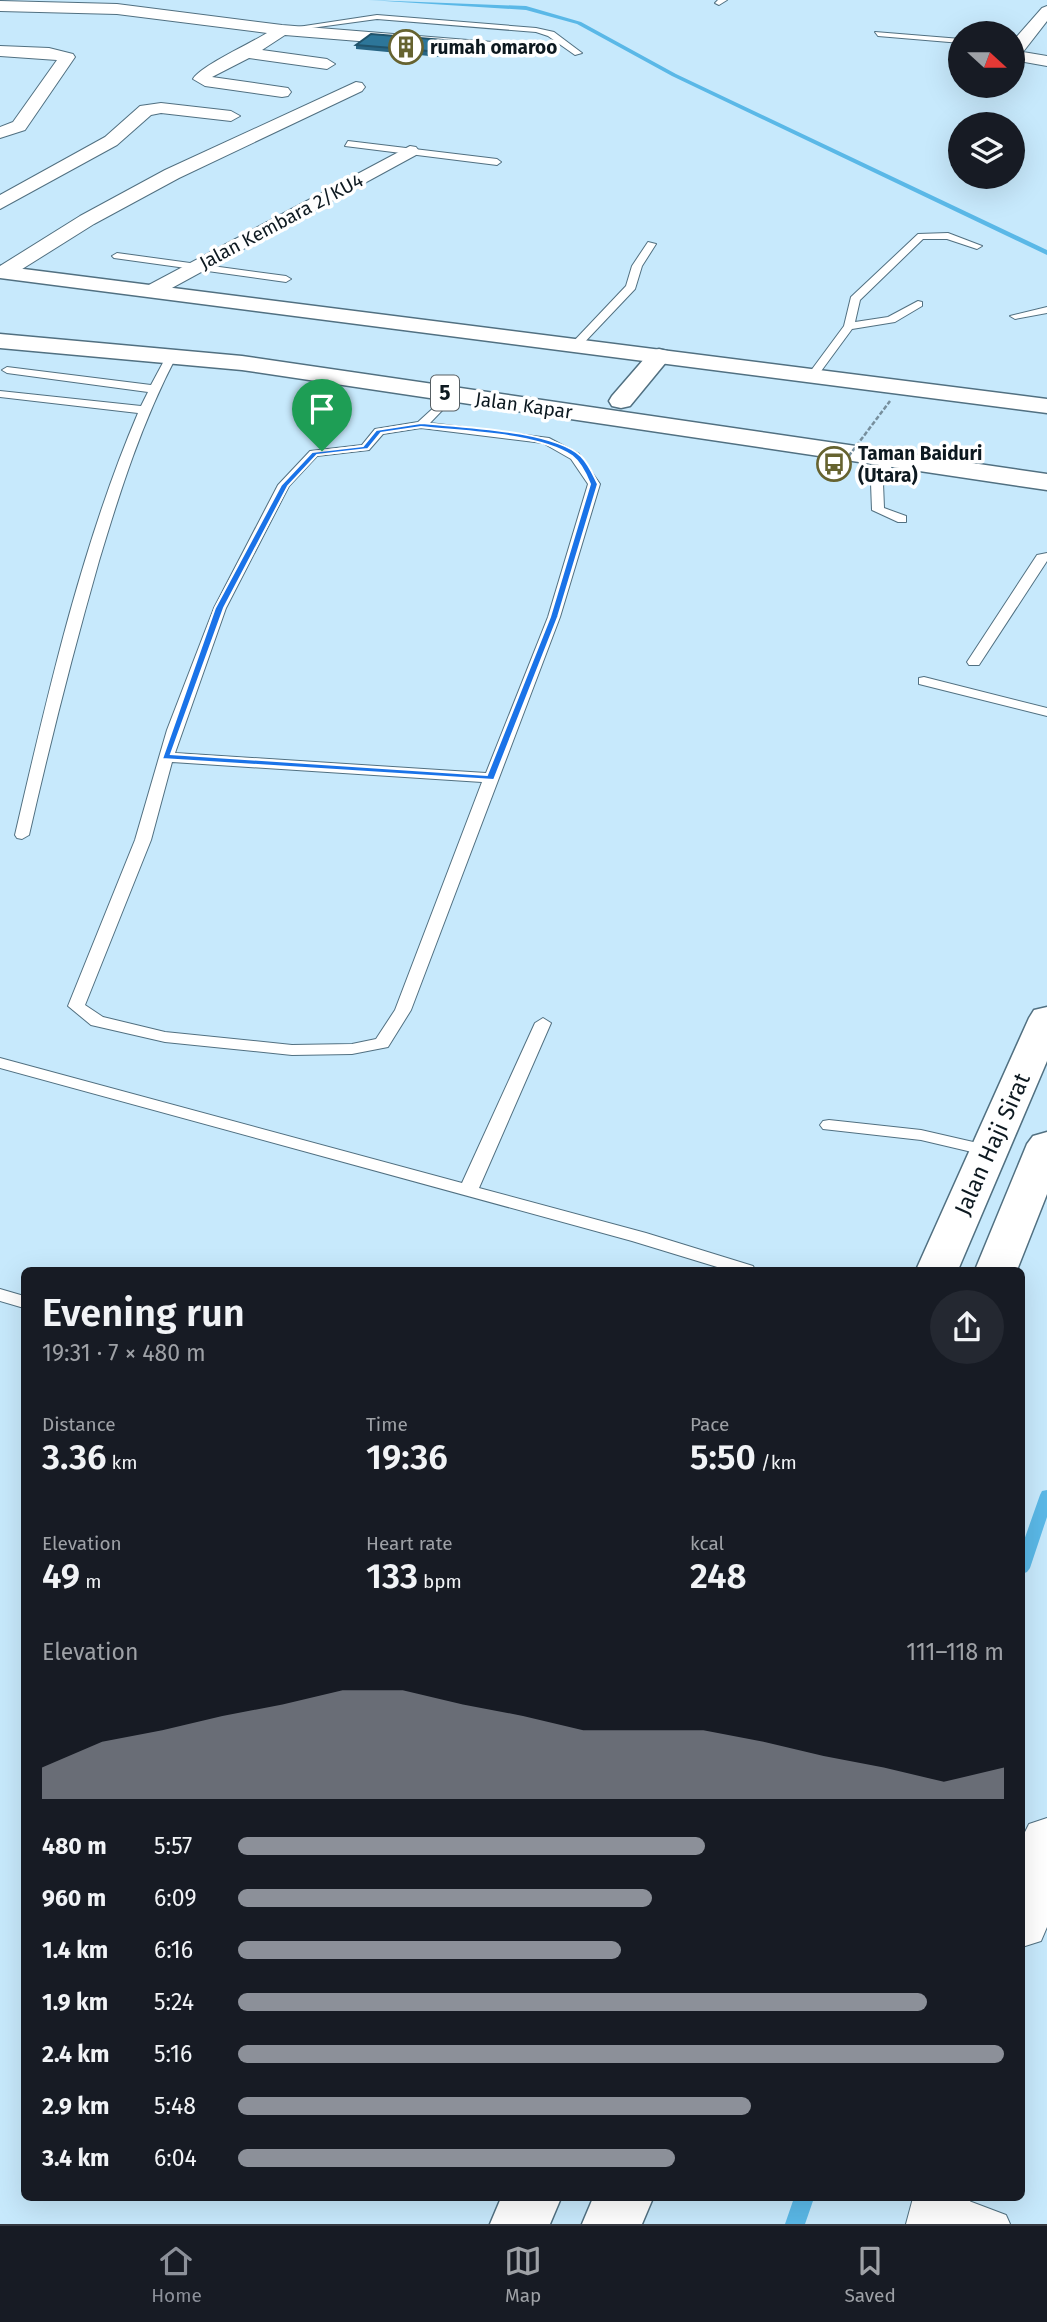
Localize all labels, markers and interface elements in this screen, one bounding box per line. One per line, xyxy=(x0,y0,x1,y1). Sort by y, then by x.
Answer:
north arrow xyxy=(948,21,1026,98)
map controls xyxy=(948,21,1025,189)
building icon: rumah omaroo xyxy=(387,28,425,66)
place label: rumah omaroo xyxy=(430,36,557,59)
button: layers xyxy=(948,112,1025,189)
street label: Jalan Kembara 2/KU4 xyxy=(195,169,367,274)
road number: 5 xyxy=(431,376,459,410)
pin xyxy=(292,379,352,451)
street label: Jalan Kapar xyxy=(474,387,575,424)
icon: arrive xyxy=(303,390,341,428)
place label: Taman Baiduri (Utara) xyxy=(858,442,982,487)
bus stop icon: Taman Baiduri (Utara) xyxy=(815,445,853,483)
street label: Jalan Haji Sirat xyxy=(948,1068,1036,1220)
text: Evening run xyxy=(42,1290,245,1336)
button: share xyxy=(930,1290,1004,1364)
text: 19:31 · 7 × 480 m xyxy=(42,1339,206,1367)
text: Distance xyxy=(42,1413,116,1436)
text: Time xyxy=(366,1413,408,1436)
text: Pace xyxy=(690,1413,729,1436)
text: 3.36 xyxy=(42,1436,106,1478)
text: 19:36 xyxy=(366,1436,448,1478)
text: 5:50 xyxy=(690,1436,756,1478)
text: km xyxy=(106,1451,137,1474)
text: /km xyxy=(756,1451,797,1474)
text: Elevation xyxy=(42,1532,122,1555)
text: Heart rate xyxy=(366,1532,453,1555)
text: kcal xyxy=(690,1532,724,1555)
text: 49 xyxy=(42,1555,80,1597)
text: 133 xyxy=(366,1555,418,1597)
text: 248 xyxy=(690,1555,747,1597)
text: m xyxy=(80,1570,101,1593)
text: bpm xyxy=(418,1570,462,1593)
text: Elevation xyxy=(42,1638,138,1666)
text: 111–118 m xyxy=(906,1638,1004,1666)
text: 480 m xyxy=(42,1832,107,1860)
text: 5:57 xyxy=(154,1832,192,1860)
text: 960 m xyxy=(42,1884,106,1912)
text: 6:09 xyxy=(154,1884,196,1912)
text: 1.4 km xyxy=(42,1936,108,1964)
text: 6:16 xyxy=(154,1936,193,1964)
text: 1.9 km xyxy=(42,1988,108,2016)
text: 5:24 xyxy=(154,1988,194,2016)
text: 2.4 km xyxy=(42,2040,109,2068)
text: 5:16 xyxy=(154,2040,192,2068)
text: 2.9 km xyxy=(42,2092,109,2120)
text: 5:48 xyxy=(154,2092,196,2120)
text: 3.4 km xyxy=(42,2144,110,2172)
text: 6:04 xyxy=(154,2144,197,2172)
tab: Home xyxy=(151,2242,202,2307)
tab: Map xyxy=(504,2242,542,2307)
tab: Saved xyxy=(844,2242,896,2307)

